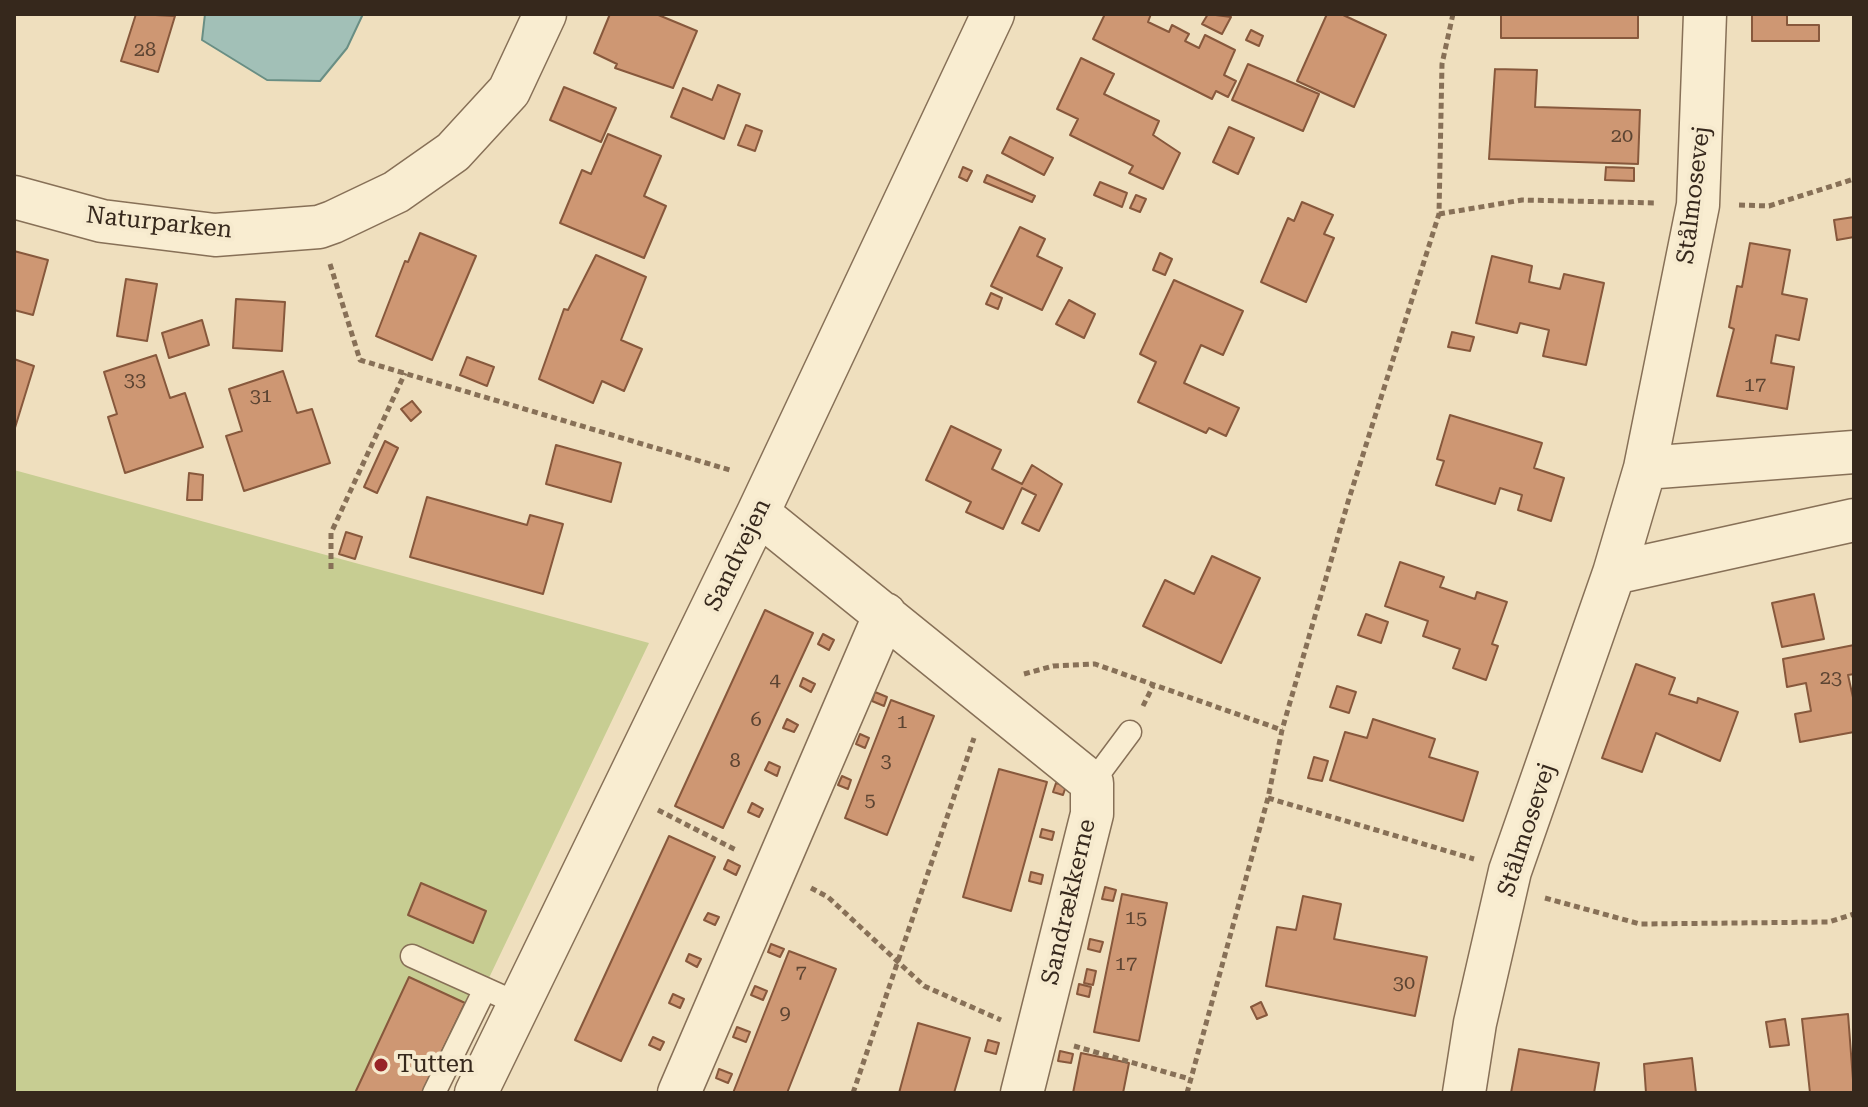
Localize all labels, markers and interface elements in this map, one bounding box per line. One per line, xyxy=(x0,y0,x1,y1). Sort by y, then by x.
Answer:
house number: 28 xyxy=(134,38,156,62)
house number: 20 xyxy=(1611,124,1633,148)
street label: Stålmosevej xyxy=(1671,124,1717,266)
street label: Naturparken xyxy=(84,201,234,245)
house number: 33 xyxy=(124,368,146,392)
house number: 17 xyxy=(1744,373,1766,397)
house number: 31 xyxy=(250,384,272,408)
street label: Sandvejen xyxy=(698,494,778,616)
house number: 23 xyxy=(1820,666,1842,690)
house number: 4 xyxy=(769,668,781,692)
house number: 6 xyxy=(750,708,762,732)
house number: 1 xyxy=(896,710,908,734)
house number: 8 xyxy=(729,749,741,773)
house number: 3 xyxy=(880,749,892,773)
street label: Stålmosevej xyxy=(1492,760,1562,900)
house number: 5 xyxy=(864,788,876,812)
street label: Sandrækkerne xyxy=(1036,816,1102,988)
house number: 15 xyxy=(1125,906,1147,930)
house number: 17 xyxy=(1115,952,1137,976)
house number: 7 xyxy=(795,961,807,985)
house number: 30 xyxy=(1393,971,1415,995)
house number: 9 xyxy=(779,1001,791,1025)
place label: Tutten xyxy=(397,1051,474,1079)
marker: Tutten xyxy=(372,1056,390,1074)

